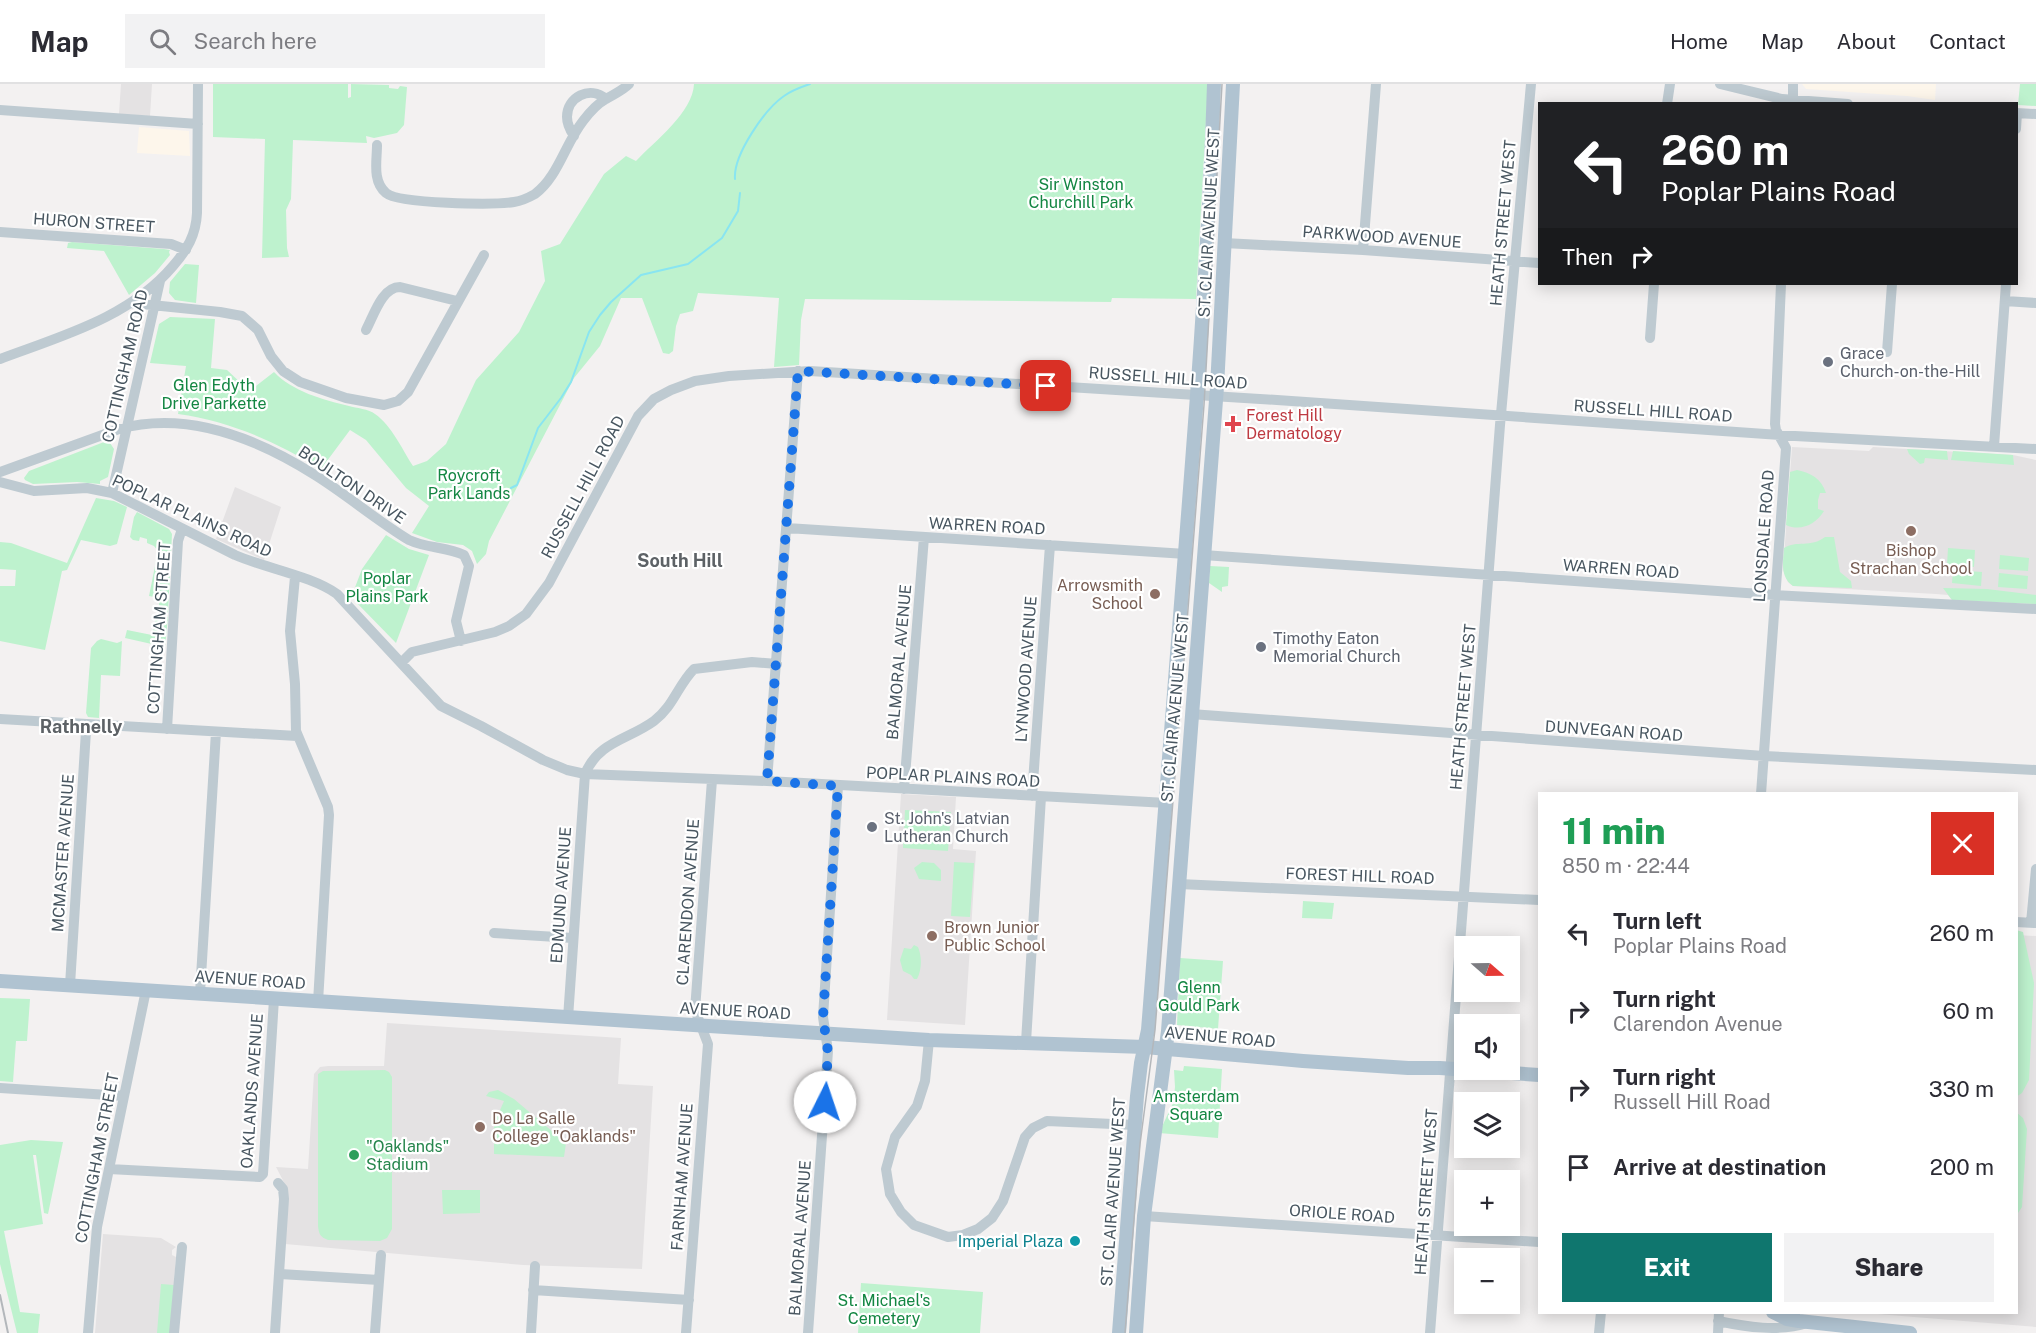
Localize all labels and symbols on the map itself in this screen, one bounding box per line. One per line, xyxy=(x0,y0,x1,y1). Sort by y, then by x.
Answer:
street label: ST. CLAIR AVENUE WEST xyxy=(1195,127,1223,318)
street label: HEATH STREET WEST xyxy=(1486,139,1520,307)
park label: Sir Winston Churchill Park xyxy=(1028,175,1134,212)
street label: HURON STREET xyxy=(32,209,156,237)
street label: PARKWOOD AVENUE xyxy=(1302,222,1462,252)
street label: COTTINGHAM ROAD xyxy=(98,288,152,444)
place label: Grace Church-on-the-Hill xyxy=(1840,344,1980,381)
marker: Grace Church-on-the-Hill xyxy=(1821,355,1835,369)
pin xyxy=(1020,360,1071,411)
street label: RUSSELL HILL ROAD xyxy=(1088,363,1248,393)
park label: Glen Edyth Drive Parkette xyxy=(161,376,267,413)
street label: RUSSELL HILL ROAD xyxy=(1573,396,1733,426)
place label: Forest Hill Dermatology xyxy=(1246,406,1342,443)
street label: RUSSELL HILL ROAD xyxy=(537,412,629,562)
marker: Forest Hill Dermatology xyxy=(1224,415,1242,433)
street label: BOULTON DRIVE xyxy=(295,442,409,528)
park label: Roycroft Park Lands xyxy=(428,466,510,503)
street label: LONSDALE ROAD xyxy=(1750,469,1778,603)
street label: POPLAR PLAINS ROAD xyxy=(109,471,275,561)
street label: WARREN ROAD xyxy=(928,513,1046,539)
marker: Bishop Strachan School xyxy=(1904,524,1918,538)
street label: COTTINGHAM STREET xyxy=(143,541,175,715)
place label: Bishop Strachan School xyxy=(1850,541,1972,578)
district label: South Hill xyxy=(637,550,723,571)
street label: WARREN ROAD xyxy=(1562,555,1680,583)
park label: Poplar Plains Park xyxy=(345,569,429,606)
place label: Arrowsmith School xyxy=(1057,576,1143,613)
street label: BALMORAL AVENUE xyxy=(883,583,915,741)
marker: Arrowsmith School xyxy=(1148,587,1162,601)
street label: LYNWOOD AVENUE xyxy=(1011,595,1041,743)
street label: ST. CLAIR AVENUE WEST xyxy=(1157,612,1193,803)
street label: HEATH STREET WEST xyxy=(1446,623,1480,791)
place label: Timothy Eaton Memorial Church xyxy=(1273,629,1400,666)
marker: Timothy Eaton Memorial Church xyxy=(1254,640,1268,654)
district label: Rathnelly xyxy=(40,716,122,737)
street label: DUNVEGAN ROAD xyxy=(1544,717,1684,745)
street label: POPLAR PLAINS ROAD xyxy=(865,763,1041,791)
street label: MCMASTER AVENUE xyxy=(48,773,78,933)
place label: St. John's Latvian Lutheran Church xyxy=(884,809,1009,846)
street label: CLARENDON AVENUE xyxy=(673,818,703,986)
marker: St. John's Latvian Lutheran Church xyxy=(865,820,879,834)
street label: EDMUND AVENUE xyxy=(547,826,575,964)
street label: FOREST HILL ROAD xyxy=(1285,864,1435,888)
place label: Brown Junior Public School xyxy=(944,918,1046,955)
marker: Brown Junior Public School xyxy=(925,929,939,943)
north arrow xyxy=(1454,936,1520,1002)
street label: AVENUE ROAD xyxy=(194,967,306,993)
park label: Glenn Gould Park xyxy=(1158,978,1240,1015)
street label: AVENUE ROAD xyxy=(679,999,791,1023)
street label: OAKLANDS AVENUE xyxy=(237,1013,267,1169)
street label: AVENUE ROAD xyxy=(1164,1023,1276,1051)
position arrow xyxy=(793,1070,857,1134)
street label: COTTINGHAM STREET xyxy=(71,1071,123,1245)
park label: Amsterdam Square xyxy=(1153,1087,1239,1124)
street label: ST. CLAIR AVENUE WEST xyxy=(1097,1096,1129,1287)
street label: FARNHAM AVENUE xyxy=(667,1103,697,1251)
street label: HEATH STREET WEST xyxy=(1411,1108,1441,1276)
place label: De La Salle College "Oaklands" xyxy=(492,1109,636,1146)
marker: De La Salle College "Oaklands" xyxy=(473,1120,487,1134)
place label: "Oaklands" Stadium xyxy=(366,1137,449,1174)
marker: "Oaklands" Stadium xyxy=(347,1148,361,1162)
street label: BALMORAL AVENUE xyxy=(785,1160,815,1316)
street label: ORIOLE ROAD xyxy=(1288,1201,1396,1227)
place label: Imperial Plaza xyxy=(958,1232,1063,1251)
marker: Imperial Plaza xyxy=(1068,1234,1082,1248)
park label: St. Michael's Cemetery xyxy=(838,1291,930,1328)

